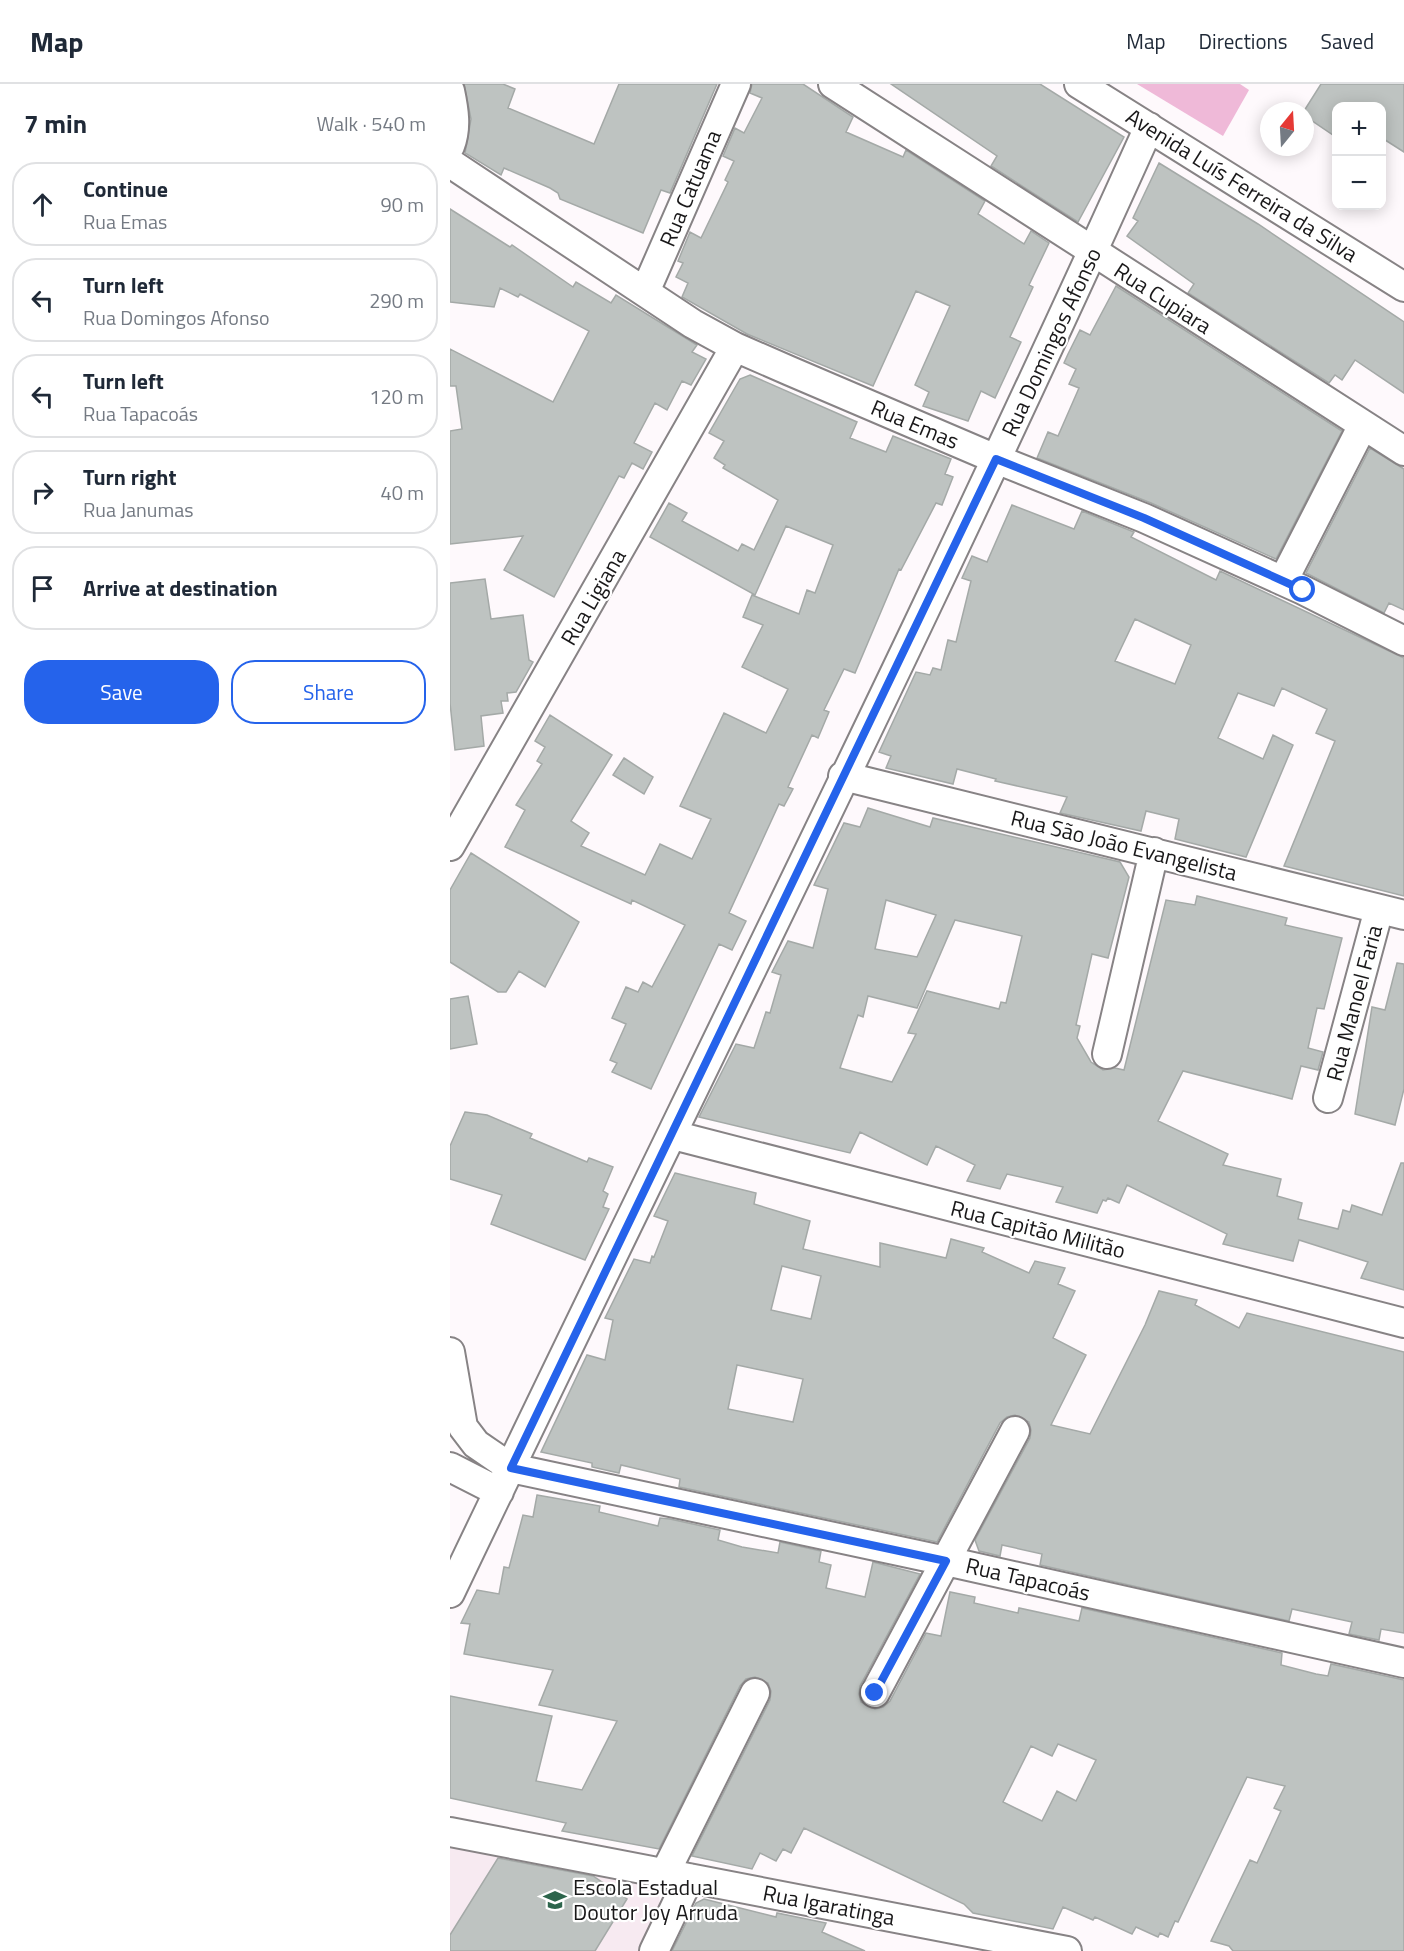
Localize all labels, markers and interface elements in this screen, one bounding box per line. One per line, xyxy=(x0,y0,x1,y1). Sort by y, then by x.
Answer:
text: Map xyxy=(30,20,84,63)
text: Map xyxy=(1126,25,1166,57)
text: Directions xyxy=(1199,25,1288,57)
text: Saved xyxy=(1321,25,1374,57)
street label: Avenida Luís Ferreira da Silva xyxy=(1119,100,1365,270)
north arrow xyxy=(1260,102,1314,156)
map controls xyxy=(1332,102,1386,210)
button: + xyxy=(1332,102,1386,156)
text: 7 min xyxy=(24,104,87,143)
text: Walk · 540 m xyxy=(317,108,426,139)
street label: Rua Catuama xyxy=(650,124,730,252)
button: − xyxy=(1332,156,1386,210)
text: Continue xyxy=(83,172,168,206)
icon: ahead xyxy=(26,188,59,221)
text: 90 m xyxy=(380,189,424,220)
text: Rua Emas xyxy=(83,206,167,237)
street label: Rua Domingos Afonso xyxy=(992,242,1110,442)
street label: Rua Cupiara xyxy=(1107,254,1219,342)
text: Turn left xyxy=(83,268,164,302)
icon: left xyxy=(26,284,59,317)
text: 290 m xyxy=(369,285,424,316)
text: Rua Domingos Afonso xyxy=(83,302,270,333)
text: Turn left xyxy=(83,364,164,398)
icon: left xyxy=(26,380,59,413)
text: 120 m xyxy=(369,381,424,412)
street label: Rua Emas xyxy=(866,390,964,458)
text: Rua Tapacoás xyxy=(83,398,198,429)
text: Turn right xyxy=(83,460,177,494)
icon: right xyxy=(26,476,59,509)
text: 40 m xyxy=(380,477,424,508)
text: Rua Janumas xyxy=(83,494,194,525)
street label: Rua Ligiana xyxy=(552,542,634,652)
text: Arrive at destination xyxy=(83,571,278,605)
icon: arrive xyxy=(26,572,59,605)
route start xyxy=(1289,576,1315,602)
button: Save xyxy=(24,660,219,724)
button: Share xyxy=(231,660,426,724)
street label: Rua São João Evangelista xyxy=(1007,800,1241,890)
street label: Rua Manoel Faria xyxy=(1317,921,1391,1085)
street label: Rua Capitão Militão xyxy=(947,1191,1129,1267)
street label: Rua Tapacoás xyxy=(962,1548,1094,1610)
route end xyxy=(861,1679,887,1705)
place label: Escola Estadual Doutor Joy Arruda xyxy=(573,1870,738,1929)
street label: Rua Igaratinga xyxy=(760,1876,898,1934)
school or university icon: Escola Estadual Doutor Joy Arruda xyxy=(542,1887,568,1913)

